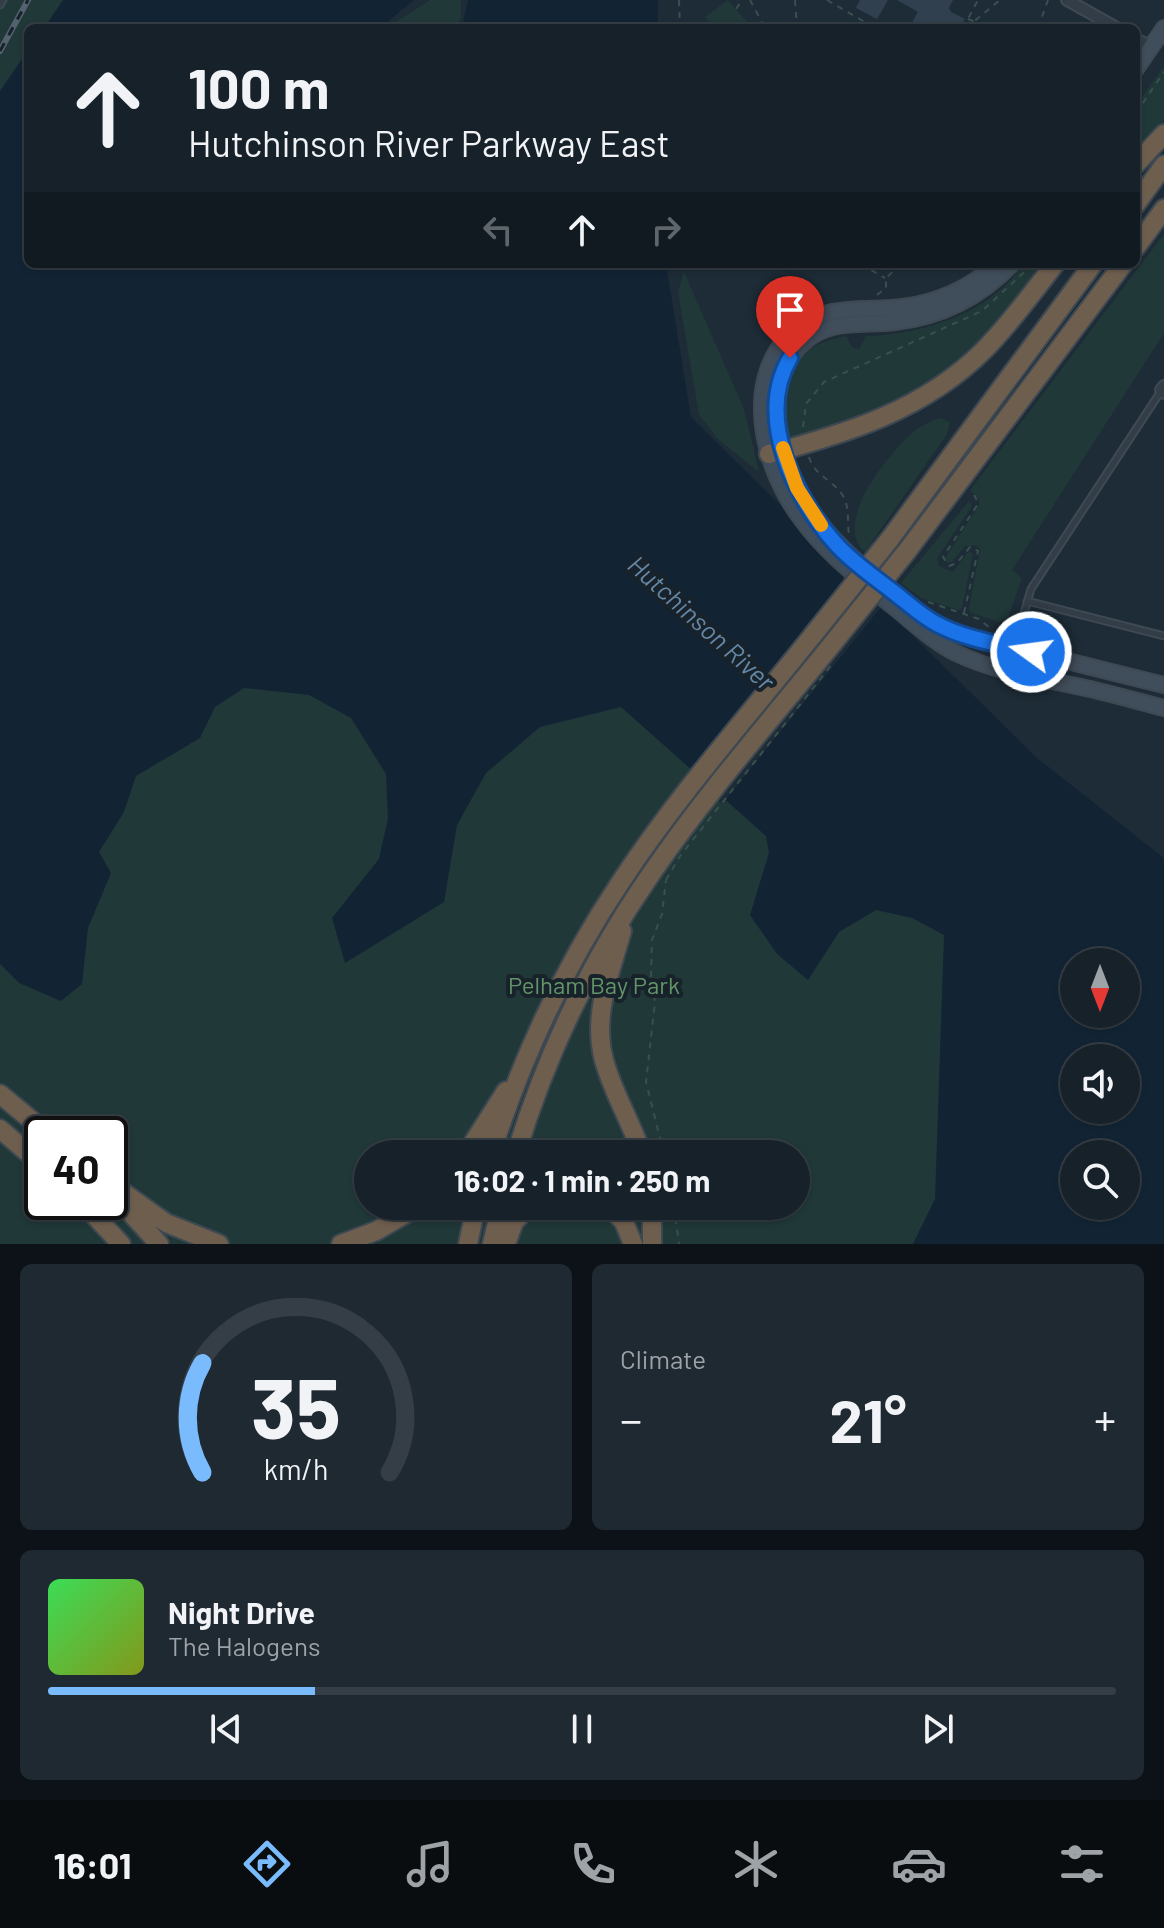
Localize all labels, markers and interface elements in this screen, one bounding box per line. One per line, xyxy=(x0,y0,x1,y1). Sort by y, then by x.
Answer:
text: 100 m xyxy=(188,53,330,120)
icon: ahead xyxy=(56,56,160,160)
text: Hutchinson River Parkway East xyxy=(188,121,670,164)
icon: left xyxy=(476,208,520,252)
icon: ahead xyxy=(560,208,604,252)
icon: right xyxy=(644,208,688,252)
pin xyxy=(756,276,824,358)
icon: arrive xyxy=(768,288,812,332)
water label: Hutchinson River xyxy=(622,548,782,696)
position arrow xyxy=(989,610,1073,694)
north arrow xyxy=(1060,948,1140,1028)
map controls xyxy=(1060,948,1140,1220)
park label: Pelham Bay Park xyxy=(508,970,680,999)
button: sound xyxy=(1060,1044,1140,1124)
speed limit sign: 40 xyxy=(24,1116,128,1220)
button: search xyxy=(1060,1140,1140,1220)
text: 16:02 · 1 min · 250 m xyxy=(454,1162,710,1198)
text: Climate xyxy=(620,1343,706,1374)
text: 35 xyxy=(251,1356,341,1456)
text: 21° xyxy=(829,1383,907,1455)
text: − xyxy=(620,1392,642,1445)
text: + xyxy=(1094,1392,1116,1445)
text: km/h xyxy=(264,1451,328,1486)
text: Night Drive xyxy=(168,1594,315,1630)
text: The Halogens xyxy=(168,1630,320,1661)
icon: previous xyxy=(204,1707,248,1751)
icon: pause xyxy=(560,1707,604,1751)
icon: next xyxy=(916,1707,960,1751)
icon: directions xyxy=(239,1836,295,1892)
icon: music xyxy=(402,1836,458,1892)
icon: phone xyxy=(565,1836,621,1892)
icon: climate xyxy=(728,1836,784,1892)
icon: car xyxy=(891,1836,947,1892)
icon: filters xyxy=(1054,1836,1110,1892)
text: 16:01 xyxy=(54,1843,132,1886)

